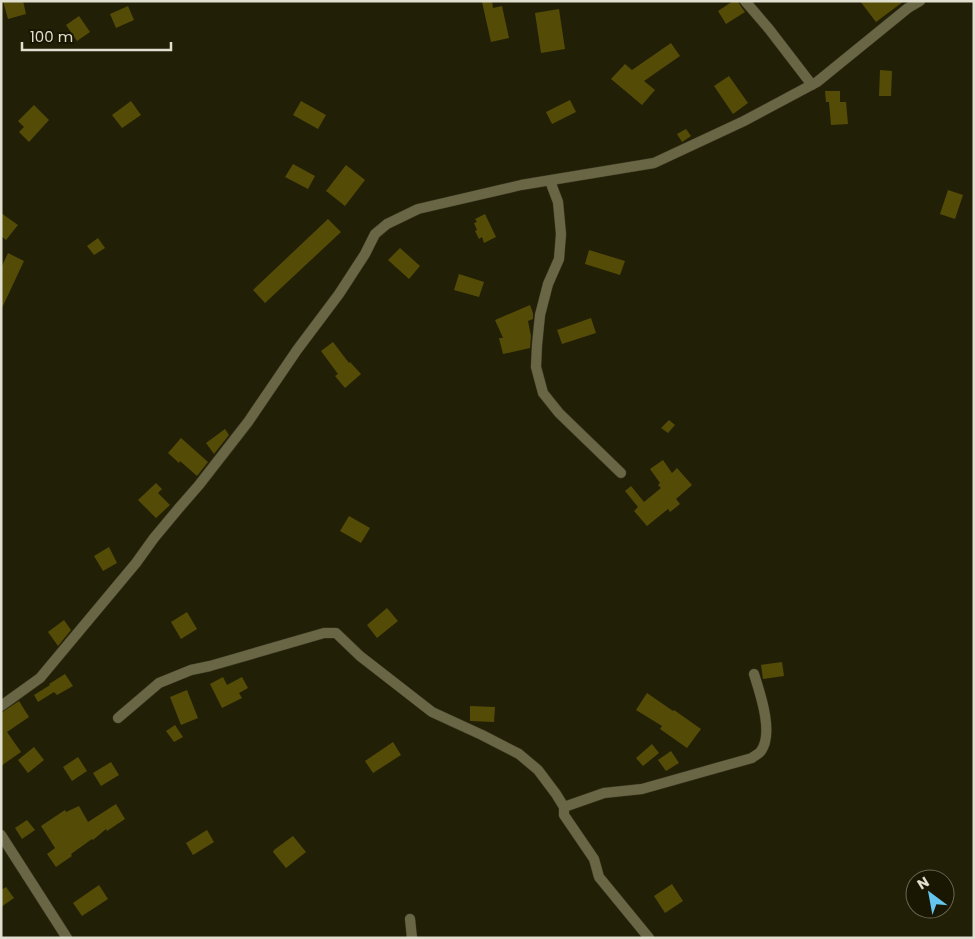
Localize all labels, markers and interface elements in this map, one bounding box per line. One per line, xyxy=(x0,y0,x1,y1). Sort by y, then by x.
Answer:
scale bar xyxy=(22,20,171,52)
text: 100 m xyxy=(30,26,73,47)
north arrow xyxy=(905,869,955,919)
text: N xyxy=(913,872,933,894)

